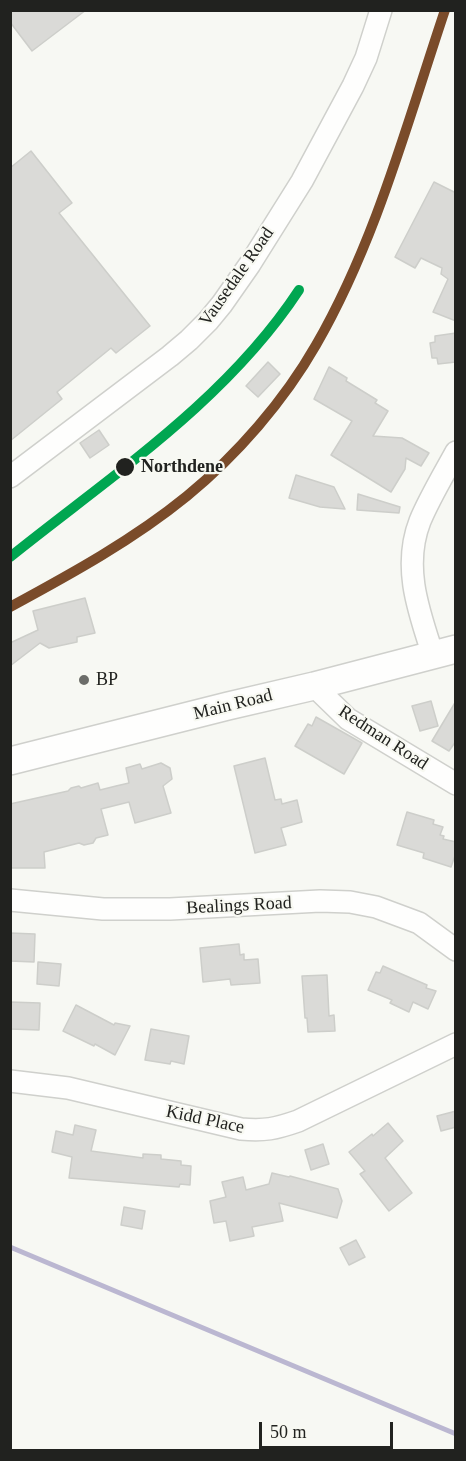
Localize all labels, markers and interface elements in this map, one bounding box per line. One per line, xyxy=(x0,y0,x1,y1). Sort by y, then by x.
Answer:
street label: Vausedale Road xyxy=(195,224,279,330)
marker: Northdene xyxy=(114,456,136,478)
place label: Northdene xyxy=(141,456,223,478)
place label: BP xyxy=(96,669,118,691)
marker: BP xyxy=(77,673,91,687)
street label: Main Road xyxy=(191,685,275,725)
street label: Redman Road xyxy=(334,701,432,775)
street label: Bealings Road xyxy=(186,892,292,920)
street label: Kidd Place xyxy=(164,1101,246,1139)
scale bar xyxy=(262,1410,396,1448)
text: 50 m xyxy=(270,1422,307,1442)

